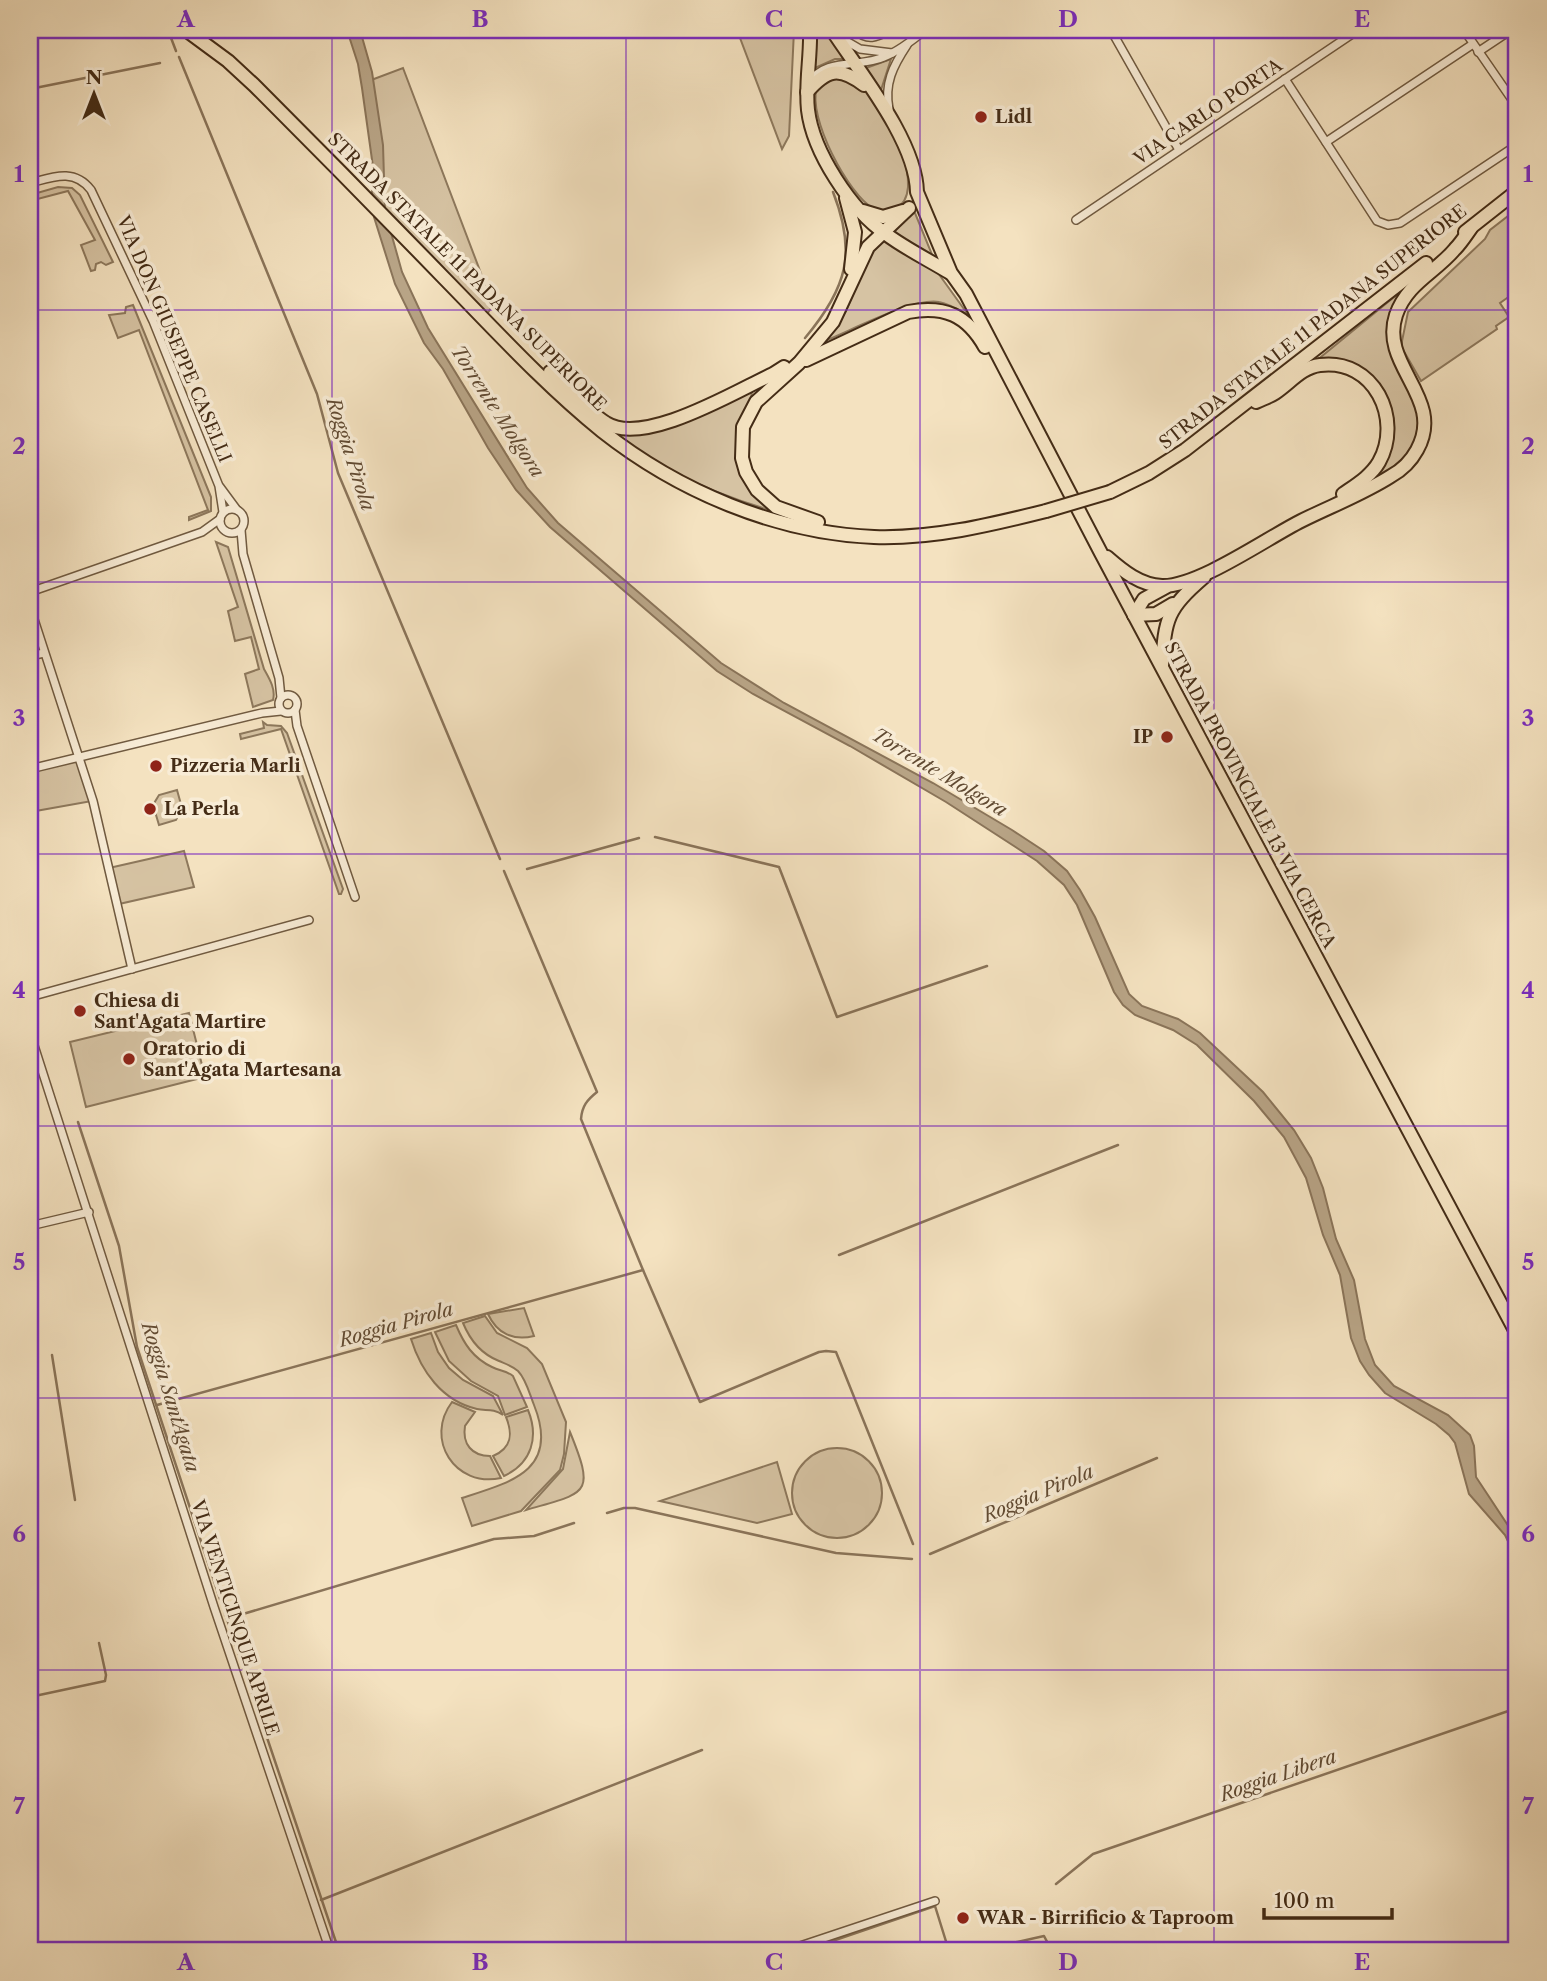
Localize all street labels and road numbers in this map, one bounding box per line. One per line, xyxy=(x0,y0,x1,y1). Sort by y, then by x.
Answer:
street label: VIA CARLO PORTA xyxy=(1129,54,1287,170)
street label: STRADA STATALE 11 PADANA SUPERIORE xyxy=(323,128,611,416)
street label: STRADA STATALE 11 PADANA SUPERIORE xyxy=(1155,200,1471,454)
street label: VIA DON GIUSEPPE CASELLI xyxy=(112,211,236,466)
street label: STRADA PROVINCIALE 13 VIA CERCA xyxy=(1160,638,1341,953)
street label: VIA VENTICINQUE APRILE xyxy=(186,1496,284,1739)

